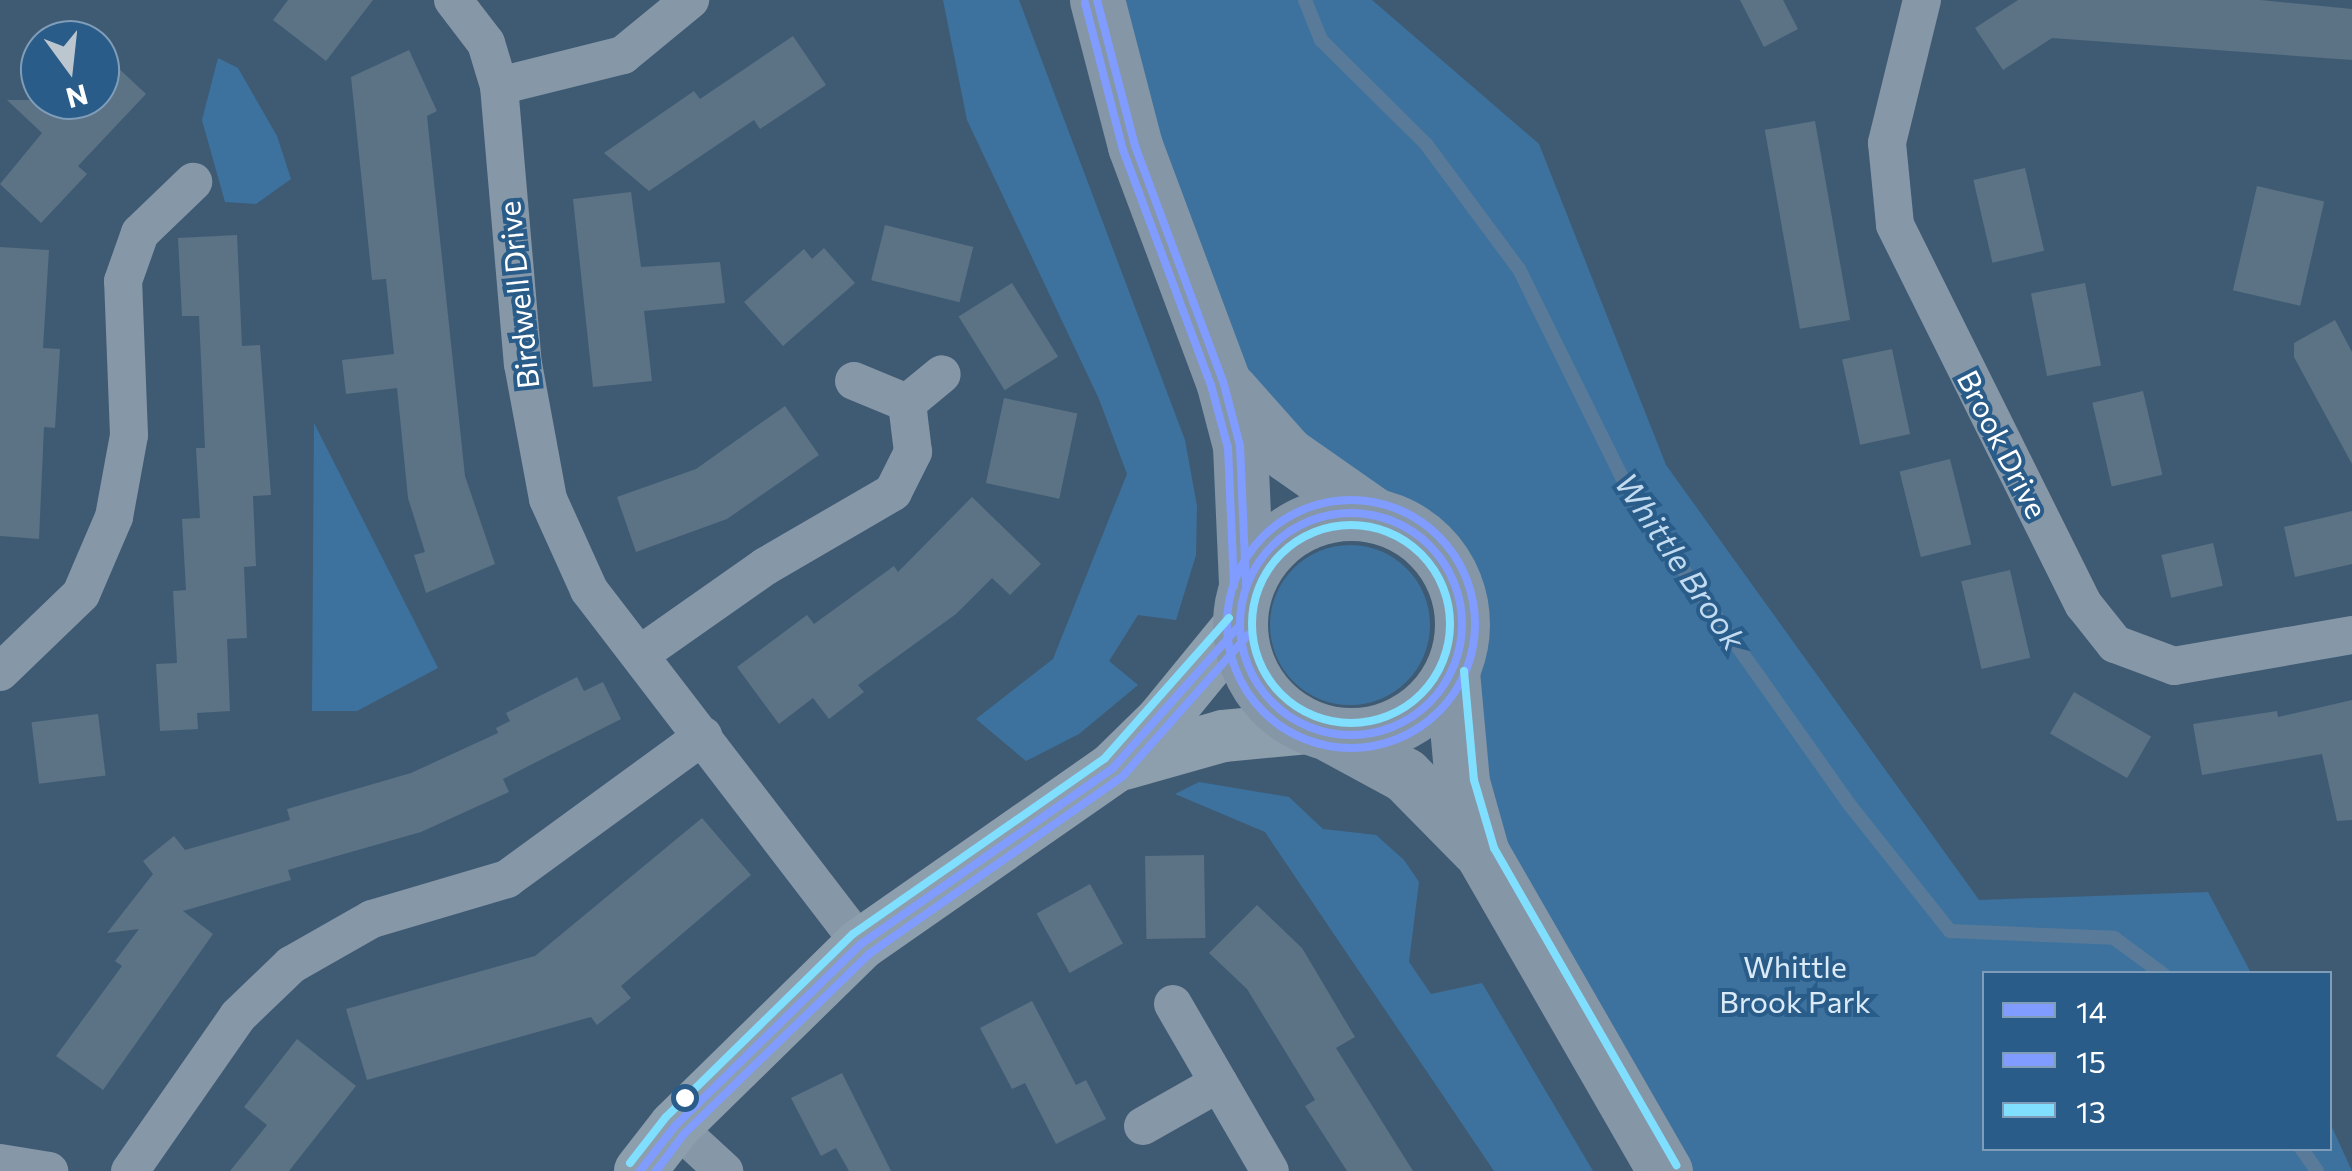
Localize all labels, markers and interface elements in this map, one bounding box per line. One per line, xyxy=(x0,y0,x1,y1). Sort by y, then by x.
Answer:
north arrow xyxy=(20,20,120,120)
text: N xyxy=(63,78,92,116)
street label: Birdwell Drive xyxy=(490,199,546,391)
street label: Brook Drive xyxy=(1950,364,2056,524)
water label: Whittle Brook xyxy=(1608,465,1754,657)
park label: Whittle Brook Park xyxy=(1719,948,1871,1018)
legend xyxy=(1982,971,2332,1151)
text: 14 xyxy=(2076,992,2107,1029)
text: 15 xyxy=(2076,1042,2106,1079)
unlabelled marker xyxy=(675,1088,695,1108)
text: 13 xyxy=(2076,1092,2106,1129)

